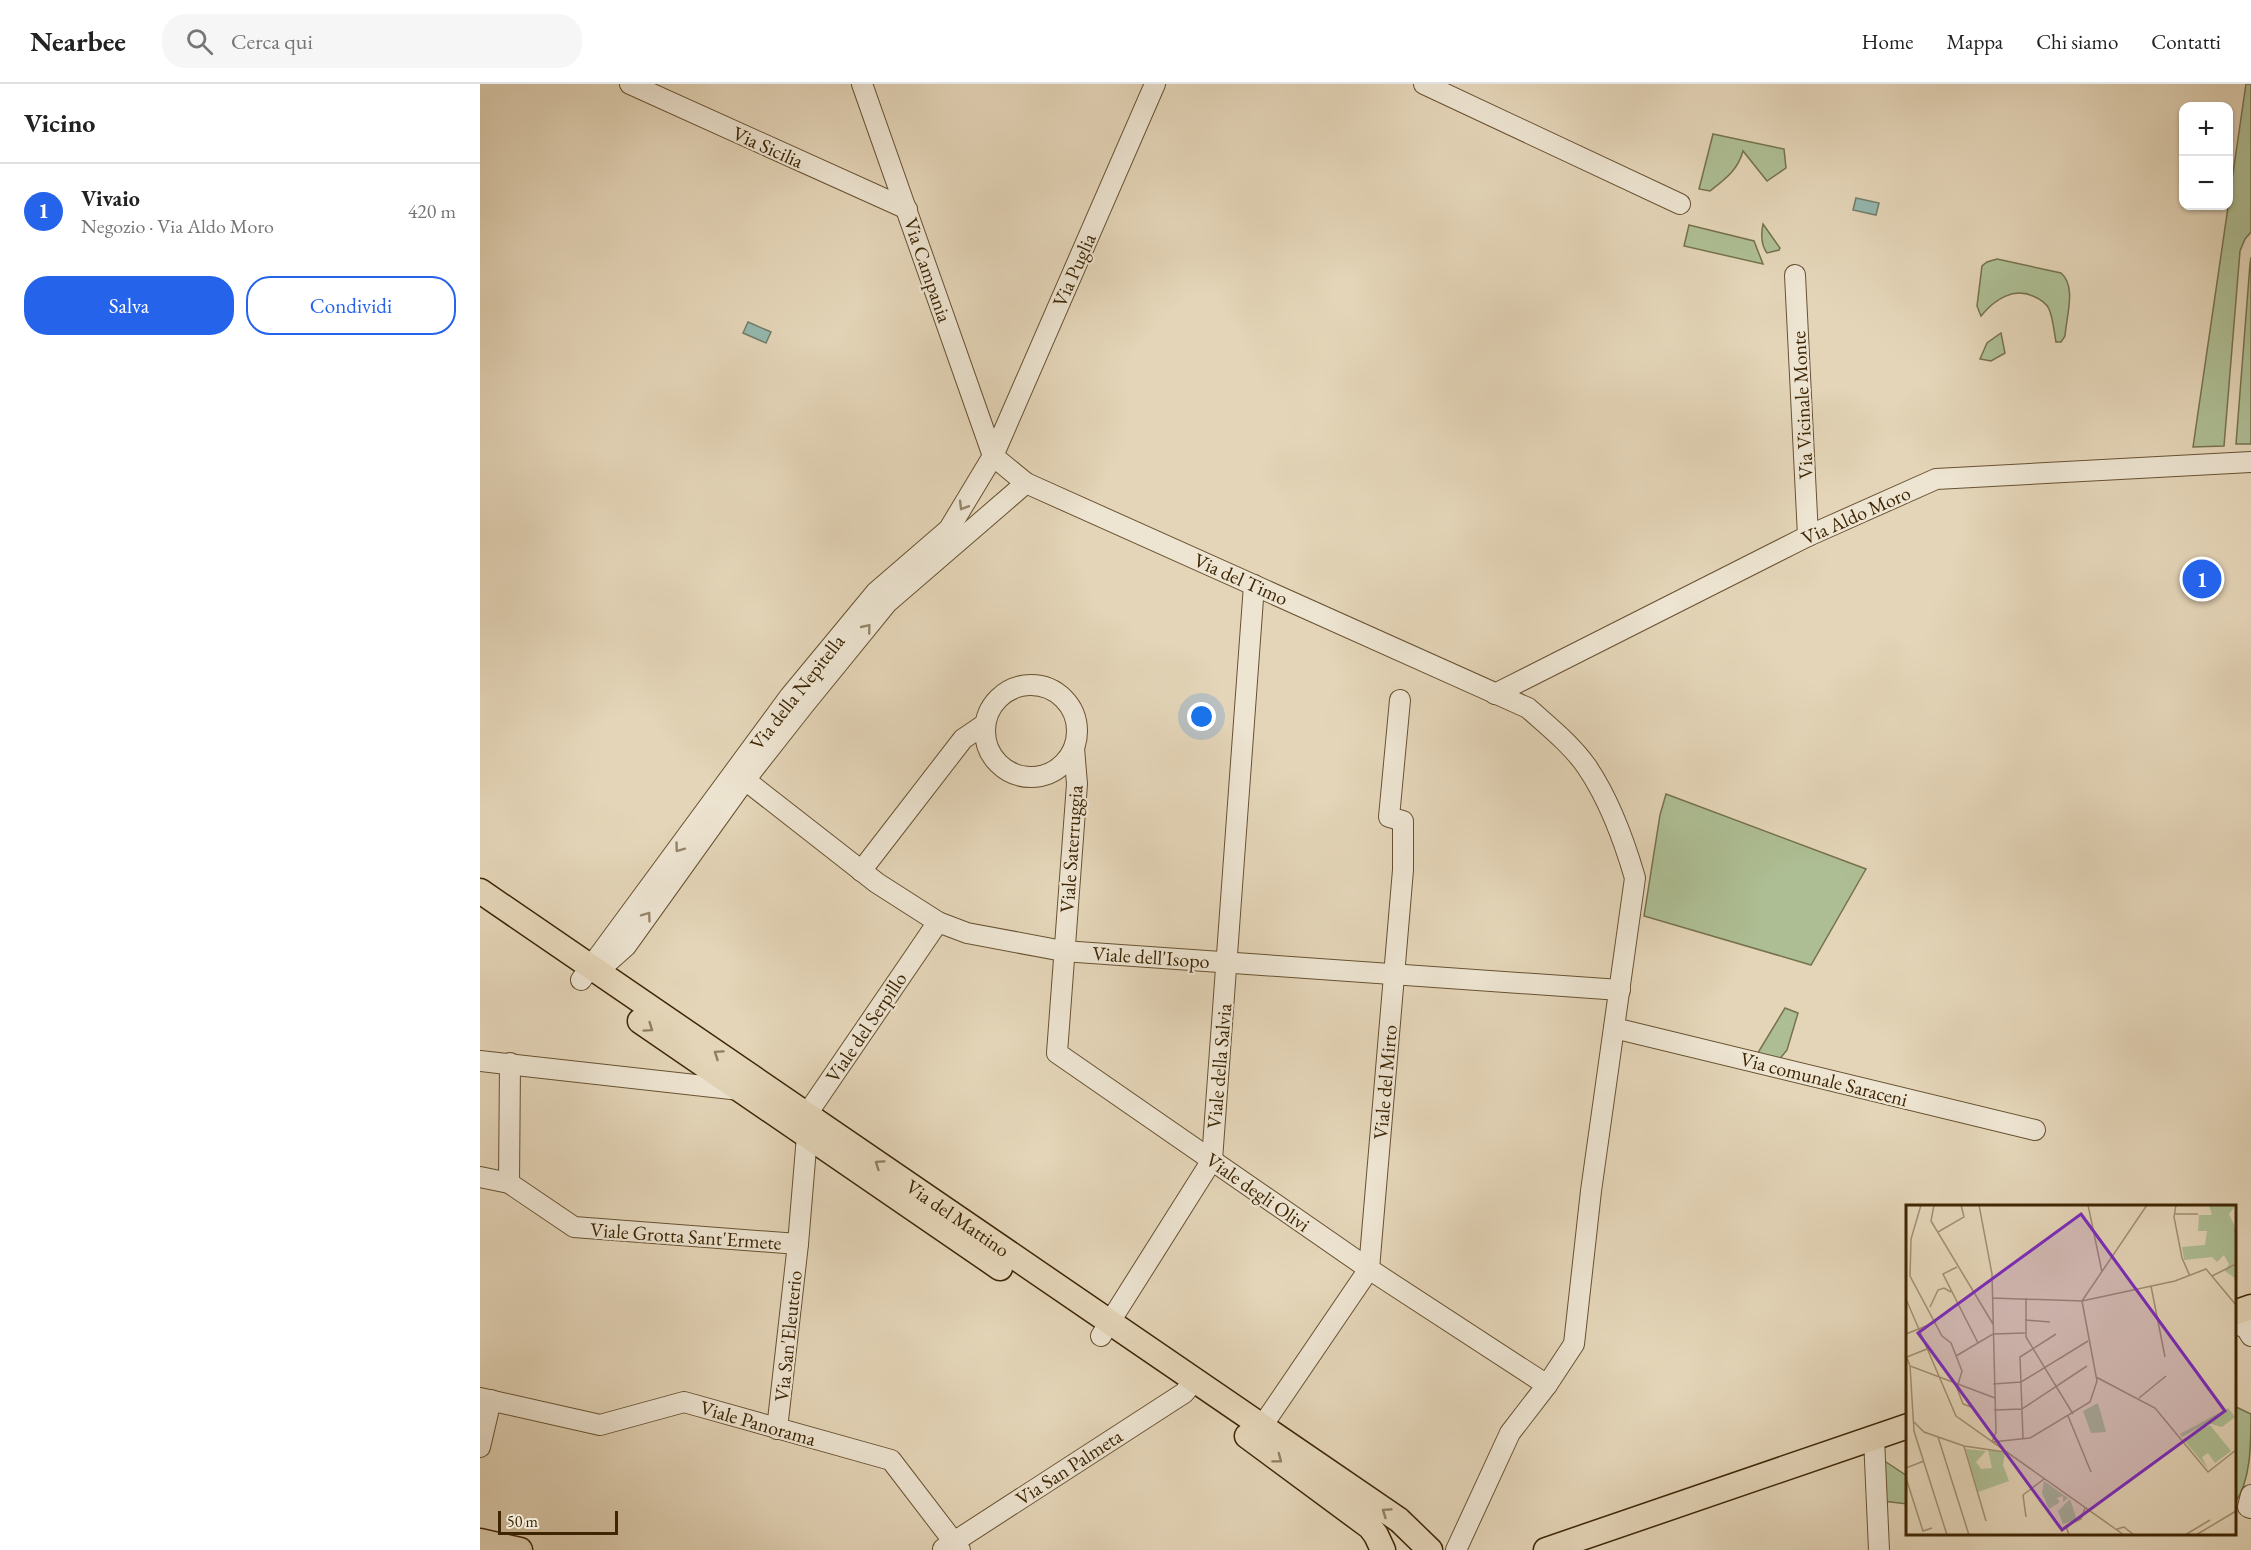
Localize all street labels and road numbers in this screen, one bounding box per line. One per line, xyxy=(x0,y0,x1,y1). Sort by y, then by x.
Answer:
street label: Via Sicilia xyxy=(729,120,807,174)
street label: Via Campania xyxy=(898,214,958,326)
street label: Via Puglia xyxy=(1046,229,1102,311)
street label: Via Vicinale Monte xyxy=(1785,330,1819,480)
street label: Via Aldo Moro xyxy=(1797,479,1915,551)
street label: Via del Timo xyxy=(1190,547,1292,611)
street label: Via della Nepitella xyxy=(744,629,850,755)
street label: Viale Saterruggia xyxy=(1054,784,1088,914)
street label: Viale dell'Isopo xyxy=(1091,940,1211,974)
street label: Viale del Serpillo xyxy=(819,967,913,1087)
street label: Viale della Salvia xyxy=(1201,1002,1237,1130)
street label: Viale del Mirto xyxy=(1367,1023,1403,1140)
street label: Via comunale Saraceni xyxy=(1738,1046,1911,1112)
street label: Viale degli Olivi xyxy=(1201,1147,1315,1238)
street label: Via del Mattino xyxy=(901,1173,1015,1263)
street label: Viale Grotta Sant'Ermete xyxy=(589,1216,783,1256)
street label: Via San'Eleuterio xyxy=(768,1269,808,1403)
street label: Viale Panorama xyxy=(697,1394,819,1452)
street label: Via San Palmeta xyxy=(1011,1423,1127,1511)

